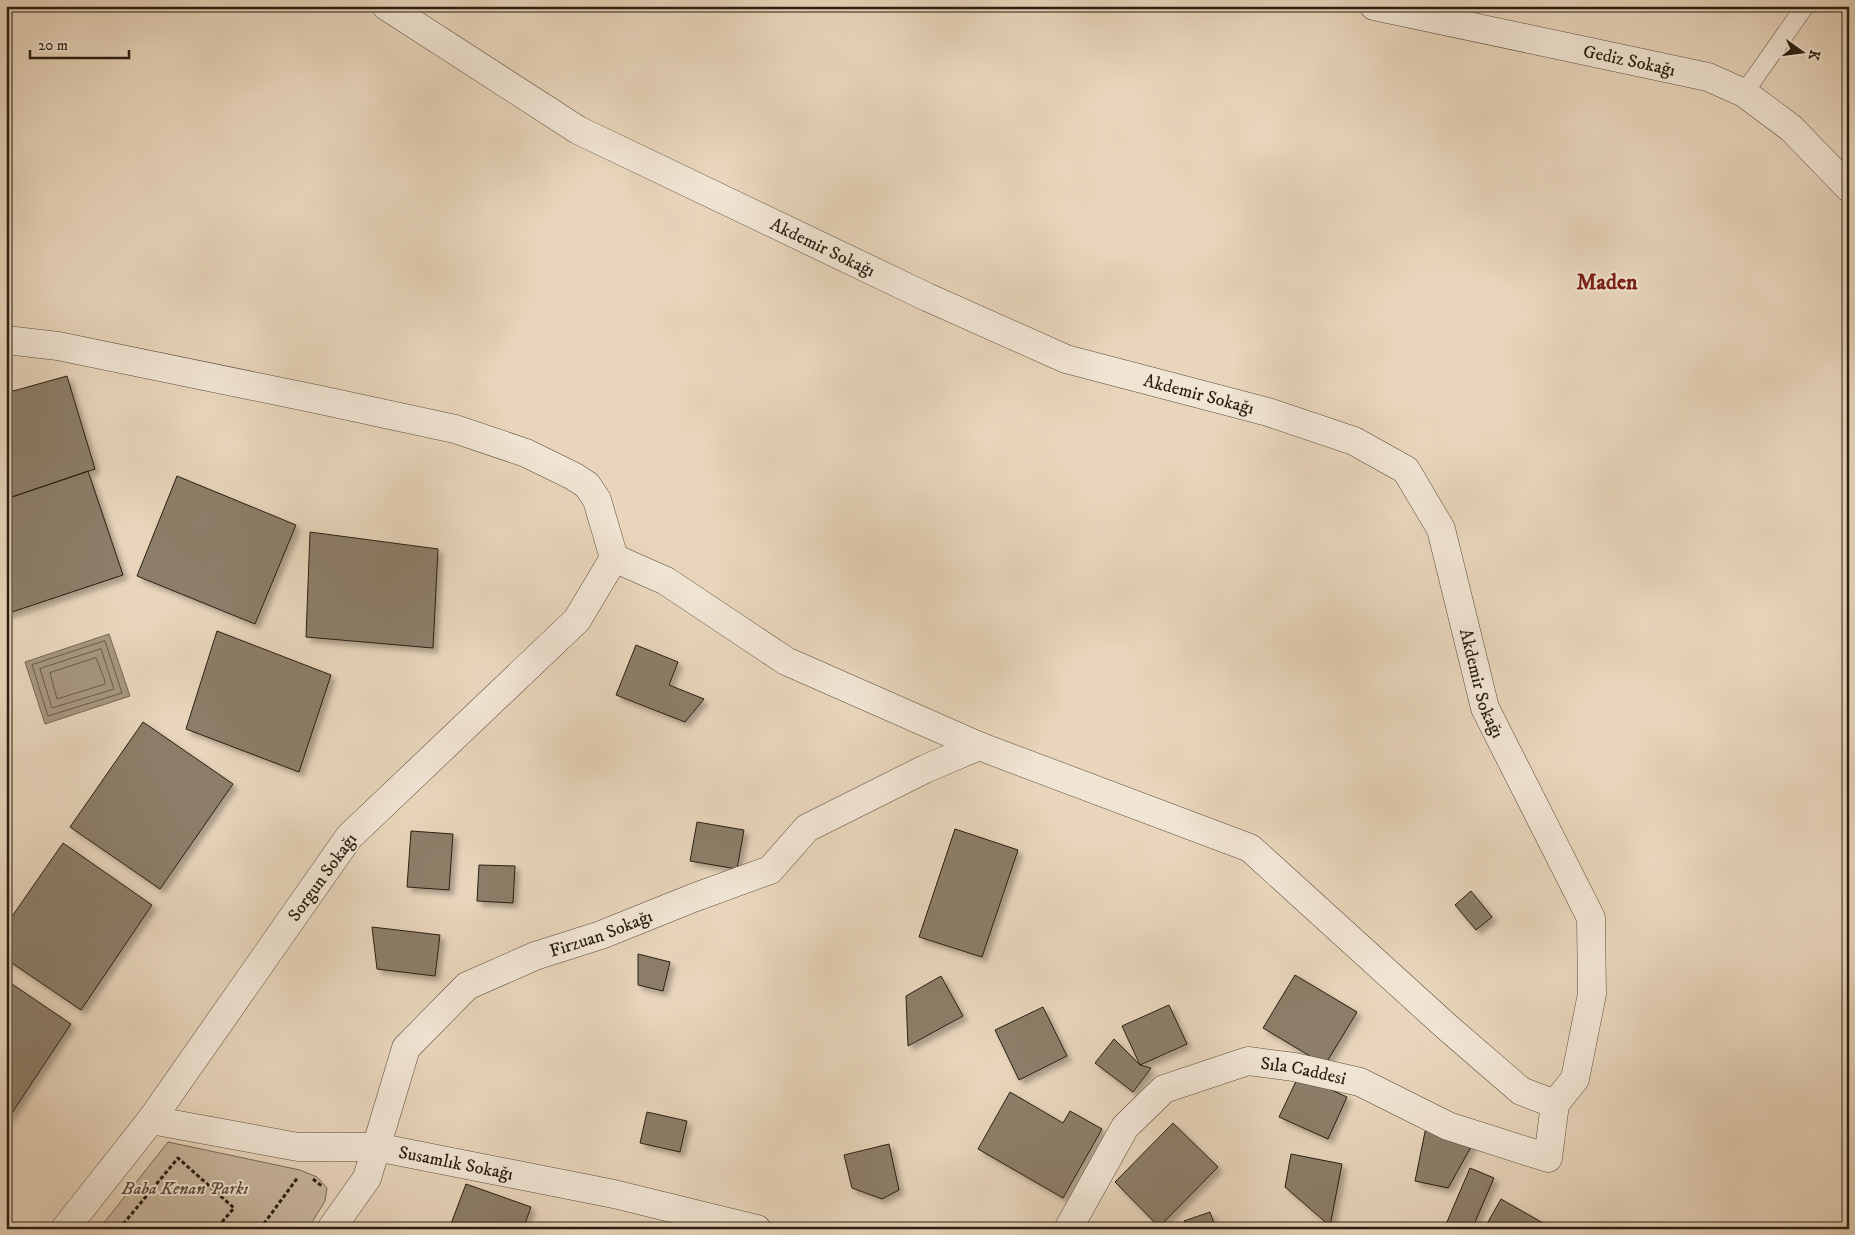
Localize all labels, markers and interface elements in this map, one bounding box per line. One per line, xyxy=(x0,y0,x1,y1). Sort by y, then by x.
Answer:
scale bar xyxy=(30,28,129,60)
north arrow xyxy=(1778,28,1828,78)
text: 20 m xyxy=(38,36,68,55)
street label: Gediz Sokağı xyxy=(1581,41,1677,82)
text: K xyxy=(1803,48,1824,63)
street label: Akdemir Sokağı xyxy=(766,214,878,283)
district label: Maden xyxy=(1576,269,1638,296)
street label: Akdemir Sokağı xyxy=(1141,370,1256,420)
street label: Akdemir Sokağı xyxy=(1454,626,1508,742)
street label: Sorgun Sokağı xyxy=(283,829,362,926)
street label: Firzuan Sokağı xyxy=(547,905,656,963)
street label: Sıla Caddesi xyxy=(1259,1053,1348,1090)
street label: Susamlık Sokağı xyxy=(397,1142,515,1186)
park label: Baba Kenan Parkı xyxy=(121,1178,248,1200)

